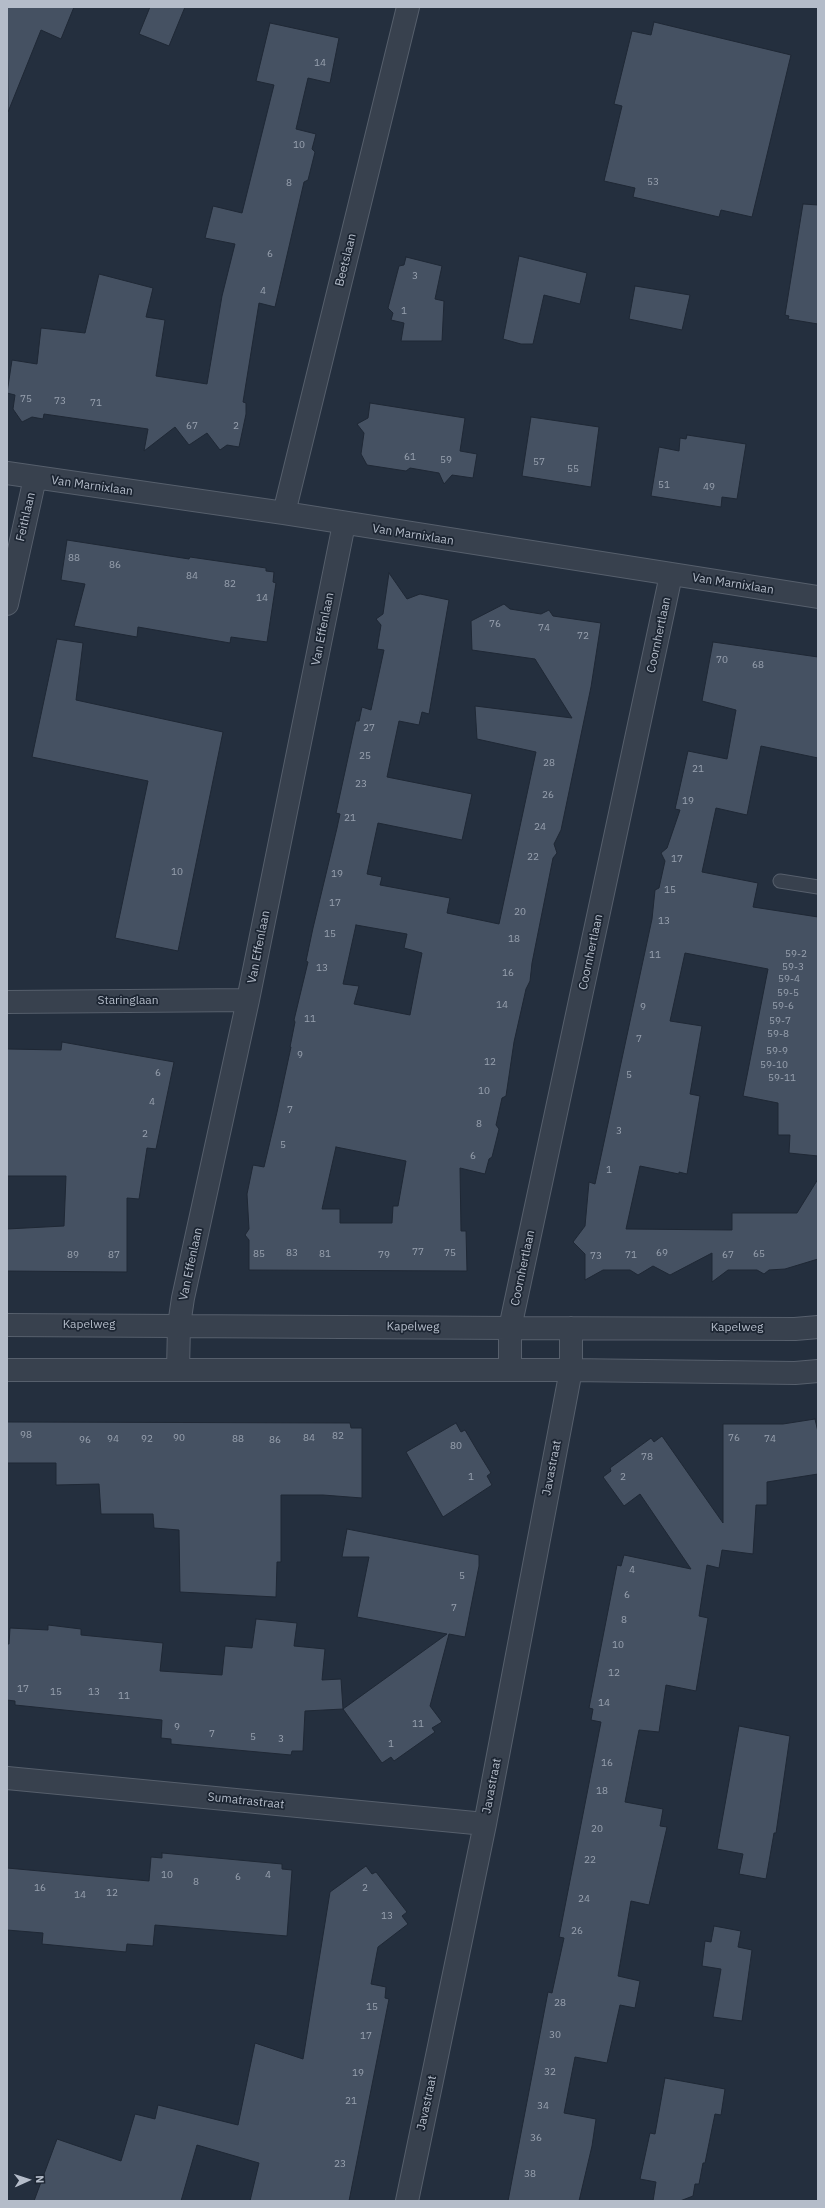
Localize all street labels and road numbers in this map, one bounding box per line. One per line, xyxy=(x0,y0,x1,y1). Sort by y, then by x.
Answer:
street label: Beetslaan xyxy=(332,232,360,288)
street label: Van Marnixlaan xyxy=(50,473,134,499)
street label: Feithlaan xyxy=(13,491,39,543)
street label: Van Marnixlaan xyxy=(371,521,455,549)
street label: Van Marnixlaan xyxy=(691,570,775,598)
street label: Van Effenlaan xyxy=(309,591,337,667)
street label: Coornhertlaan xyxy=(644,596,674,674)
street label: Van Effenlaan xyxy=(245,909,273,985)
street label: Coornhertlaan xyxy=(576,913,606,991)
street label: Staringlaan xyxy=(97,994,159,1008)
street label: Van Effenlaan xyxy=(176,1226,206,1302)
street label: Coornhertlaan xyxy=(508,1229,538,1307)
street label: Kapelweg xyxy=(63,1318,115,1332)
street label: Kapelweg xyxy=(387,1319,439,1335)
street label: Kapelweg xyxy=(711,1321,763,1335)
street label: Javastraat xyxy=(540,1439,564,1497)
street label: Javastraat xyxy=(480,1757,504,1815)
street label: Sumatrastraat xyxy=(207,1790,285,1812)
street label: Javastraat xyxy=(414,2074,440,2132)

